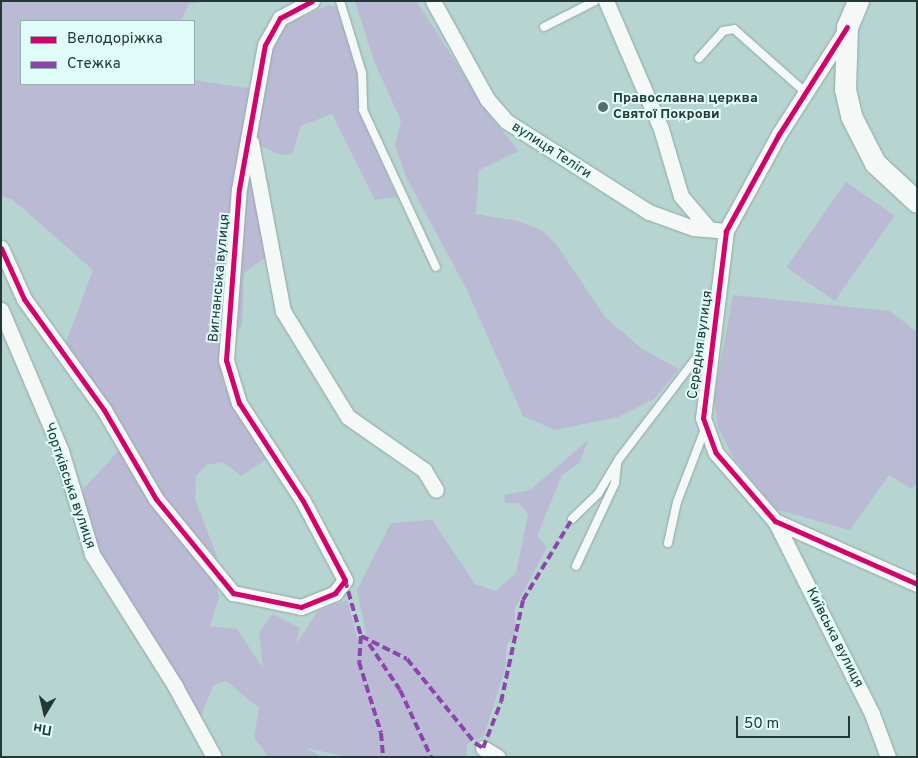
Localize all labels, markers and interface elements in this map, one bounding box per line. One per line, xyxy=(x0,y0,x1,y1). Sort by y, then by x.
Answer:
legend xyxy=(20,20,195,85)
text: Велодоріжка xyxy=(67,30,163,49)
text: Стежка xyxy=(67,55,121,74)
place label: Православна церква Святої Покрови xyxy=(613,91,758,124)
marker: Православна церква Святої Покрови xyxy=(597,101,609,113)
street label: вулиця Теліги xyxy=(508,119,594,183)
street label: Вигнанська вулиця xyxy=(206,213,234,343)
street label: Середня вулиця xyxy=(685,290,717,400)
street label: Чортківська вулиця xyxy=(39,421,99,551)
street label: Київська вулиця xyxy=(802,585,866,691)
north arrow xyxy=(20,688,70,738)
scale bar xyxy=(738,706,852,738)
text: 50 m xyxy=(744,715,779,734)
text: Пн xyxy=(32,718,53,738)

